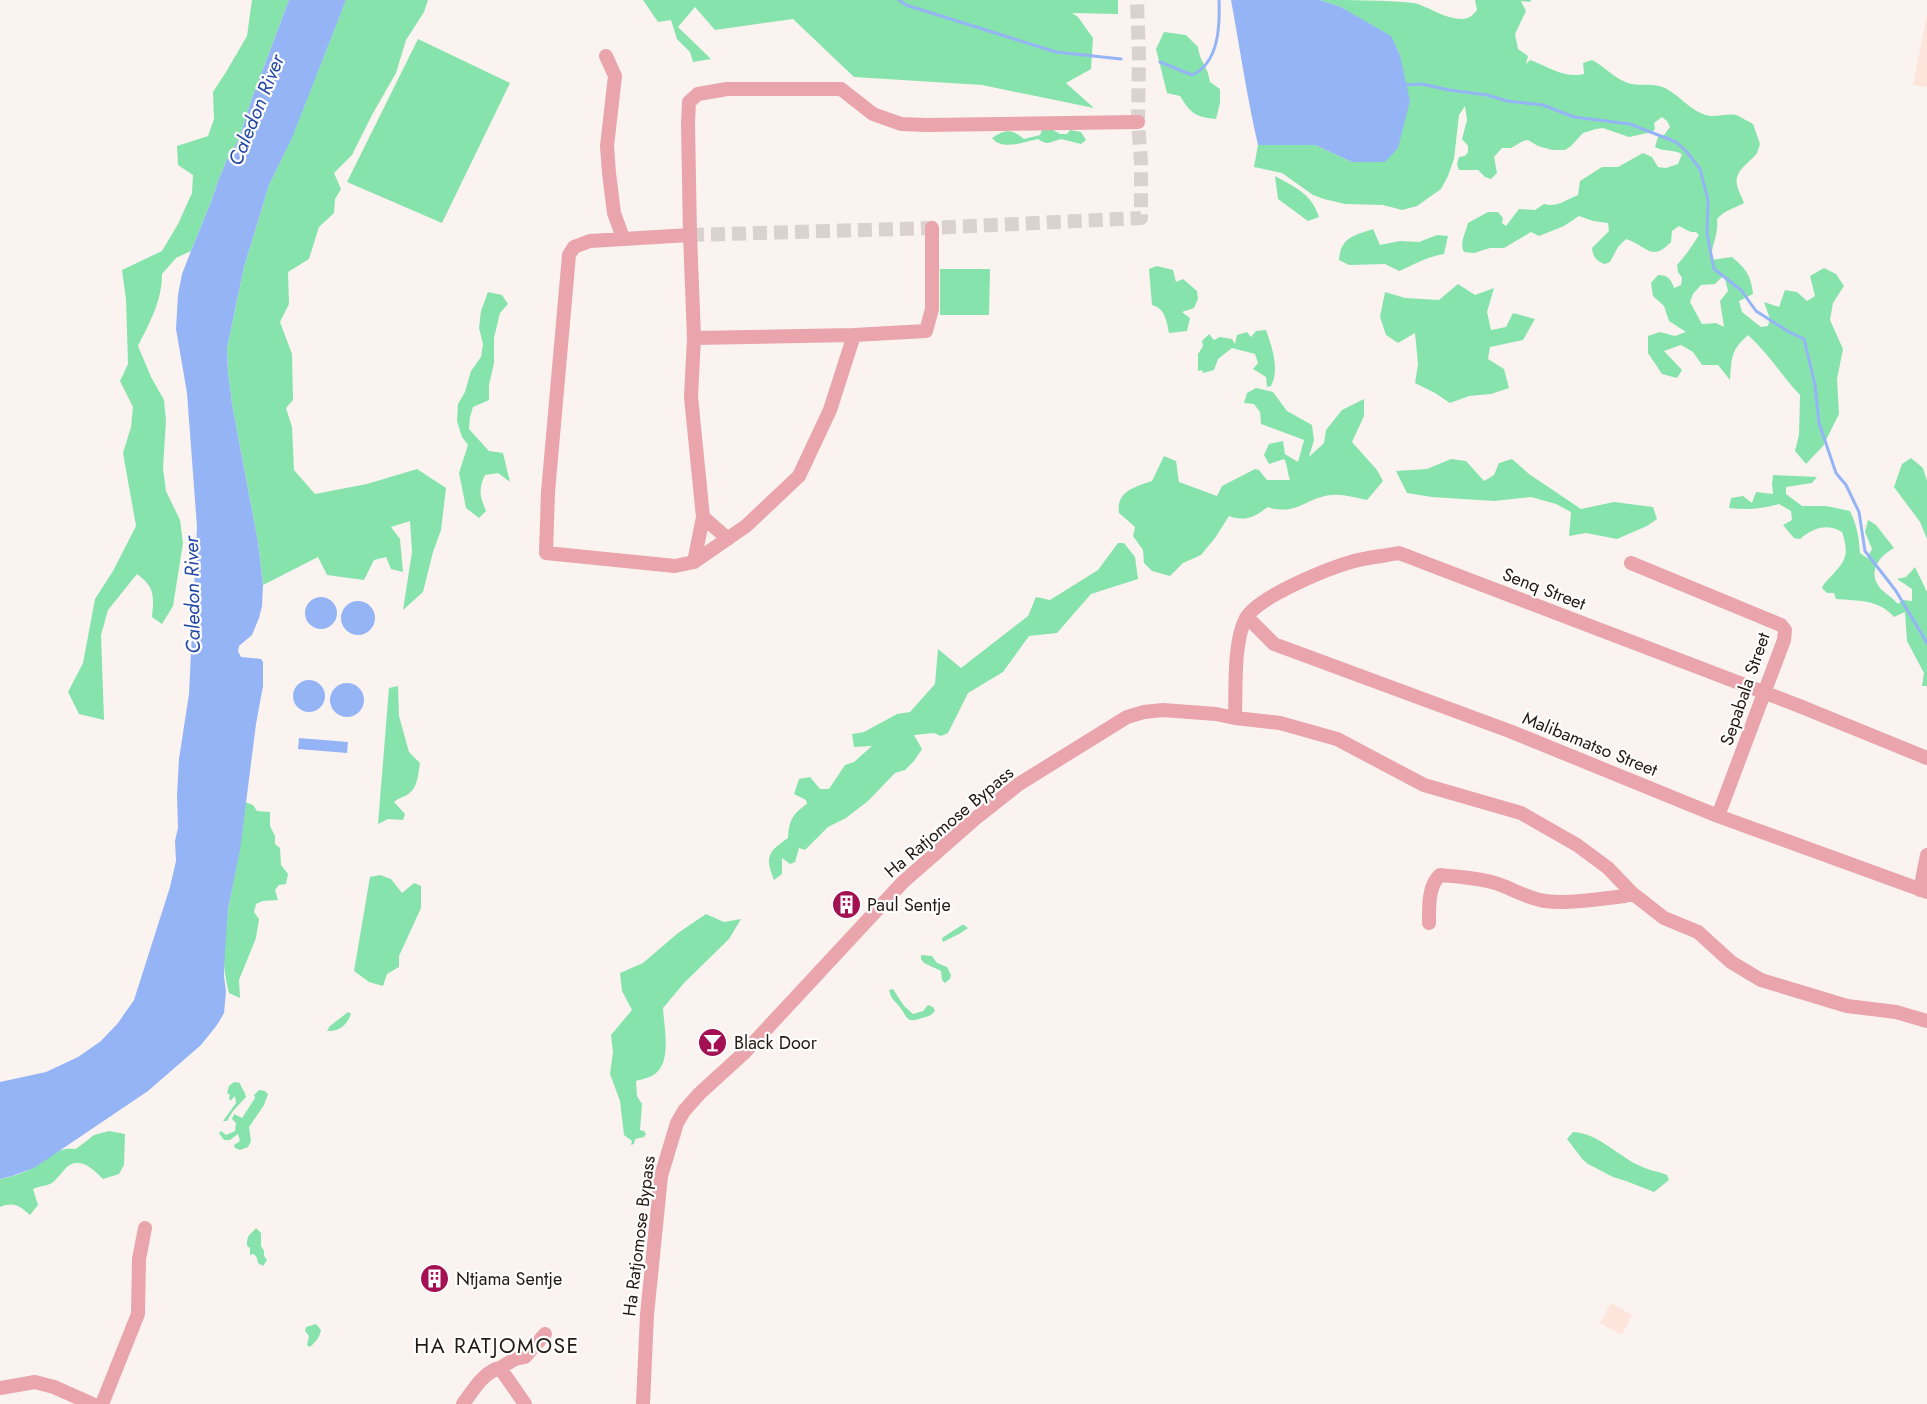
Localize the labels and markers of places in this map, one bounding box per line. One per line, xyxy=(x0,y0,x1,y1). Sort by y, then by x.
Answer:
building icon: Paul Sentje xyxy=(830,889,862,921)
place label: Paul Sentje xyxy=(867,892,951,918)
bar icon: Black Door xyxy=(697,1027,729,1059)
place label: Black Door xyxy=(734,1030,818,1056)
building icon: Ntjama Sentje xyxy=(419,1263,451,1295)
place label: Ntjama Sentje xyxy=(456,1266,562,1292)

